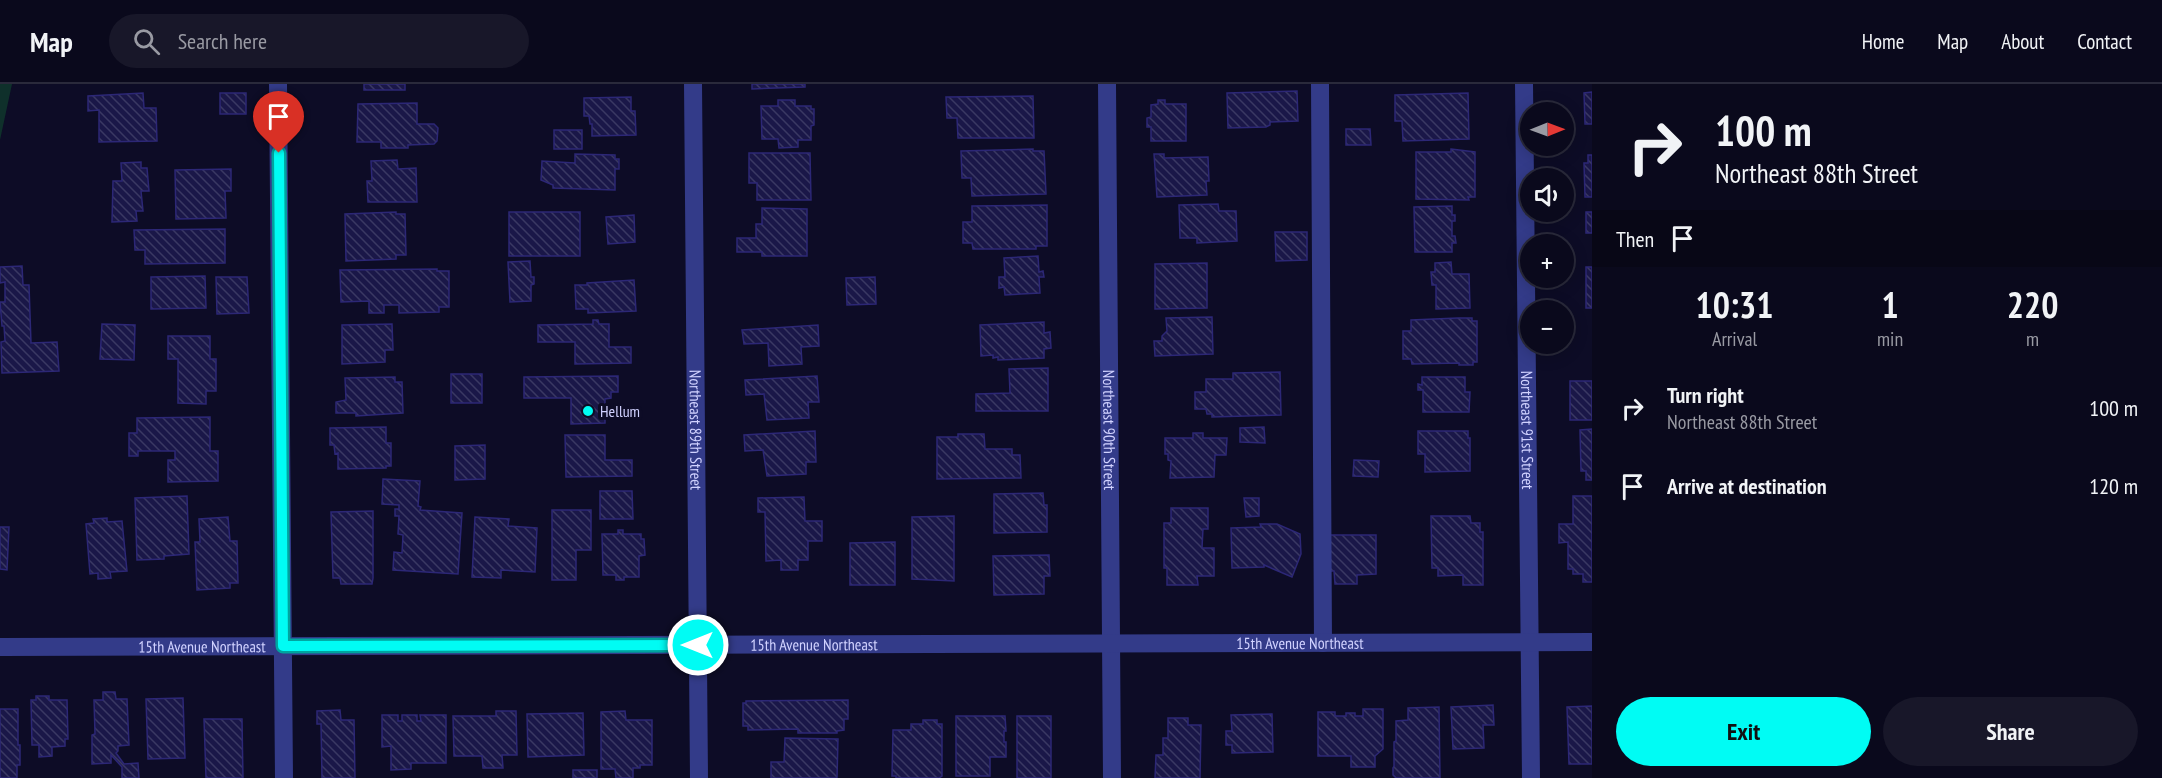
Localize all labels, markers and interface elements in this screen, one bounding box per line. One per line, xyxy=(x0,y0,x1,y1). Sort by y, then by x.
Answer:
search box xyxy=(109,14,529,68)
text: Map xyxy=(30,23,73,60)
icon: search xyxy=(130,25,163,58)
text: Search here xyxy=(178,27,267,55)
text: Home xyxy=(1862,28,1904,55)
text: Map xyxy=(1937,28,1968,55)
text: About xyxy=(2001,28,2044,55)
text: Contact xyxy=(2077,28,2132,55)
pin xyxy=(253,91,304,153)
icon: arrive xyxy=(262,100,295,133)
north arrow xyxy=(1520,102,1574,156)
map controls xyxy=(1520,102,1574,354)
text: 100 m xyxy=(1715,103,1812,158)
icon: right xyxy=(1616,108,1694,186)
text: Northeast 88th Street xyxy=(1715,156,1918,190)
button: sound xyxy=(1520,168,1574,222)
icon: arrive xyxy=(1666,222,1699,255)
text: Then xyxy=(1616,225,1654,253)
button: + xyxy=(1520,234,1574,288)
text: 10:31 xyxy=(1696,281,1773,328)
text: 1 xyxy=(1881,281,1899,328)
text: 220 xyxy=(2007,281,2058,328)
button: − xyxy=(1520,300,1574,354)
text: Arrival xyxy=(1712,326,1757,352)
text: min xyxy=(1877,326,1903,352)
text: m xyxy=(2026,326,2039,352)
street label: Northeast 89th Street xyxy=(685,370,707,491)
street label: Northeast 90th Street xyxy=(1099,370,1120,491)
street label: Northeast 91st Street xyxy=(1517,370,1538,490)
text: Turn right xyxy=(1667,381,1744,409)
icon: right xyxy=(1616,392,1649,425)
text: 100 m xyxy=(2089,394,2138,422)
place label: Hellum xyxy=(600,401,640,421)
marker: Hellum xyxy=(581,404,595,418)
text: Northeast 88th Street xyxy=(1667,409,1817,435)
icon: arrive xyxy=(1616,470,1649,503)
text: Arrive at destination xyxy=(1667,472,1827,500)
text: 120 m xyxy=(2089,472,2138,500)
position arrow xyxy=(666,613,730,677)
street label: 15th Avenue Northeast xyxy=(1236,633,1364,653)
street label: 15th Avenue Northeast xyxy=(750,634,878,655)
street label: 15th Avenue Northeast xyxy=(138,636,266,657)
button: Exit xyxy=(1616,697,1871,766)
button: Share xyxy=(1883,697,2138,766)

